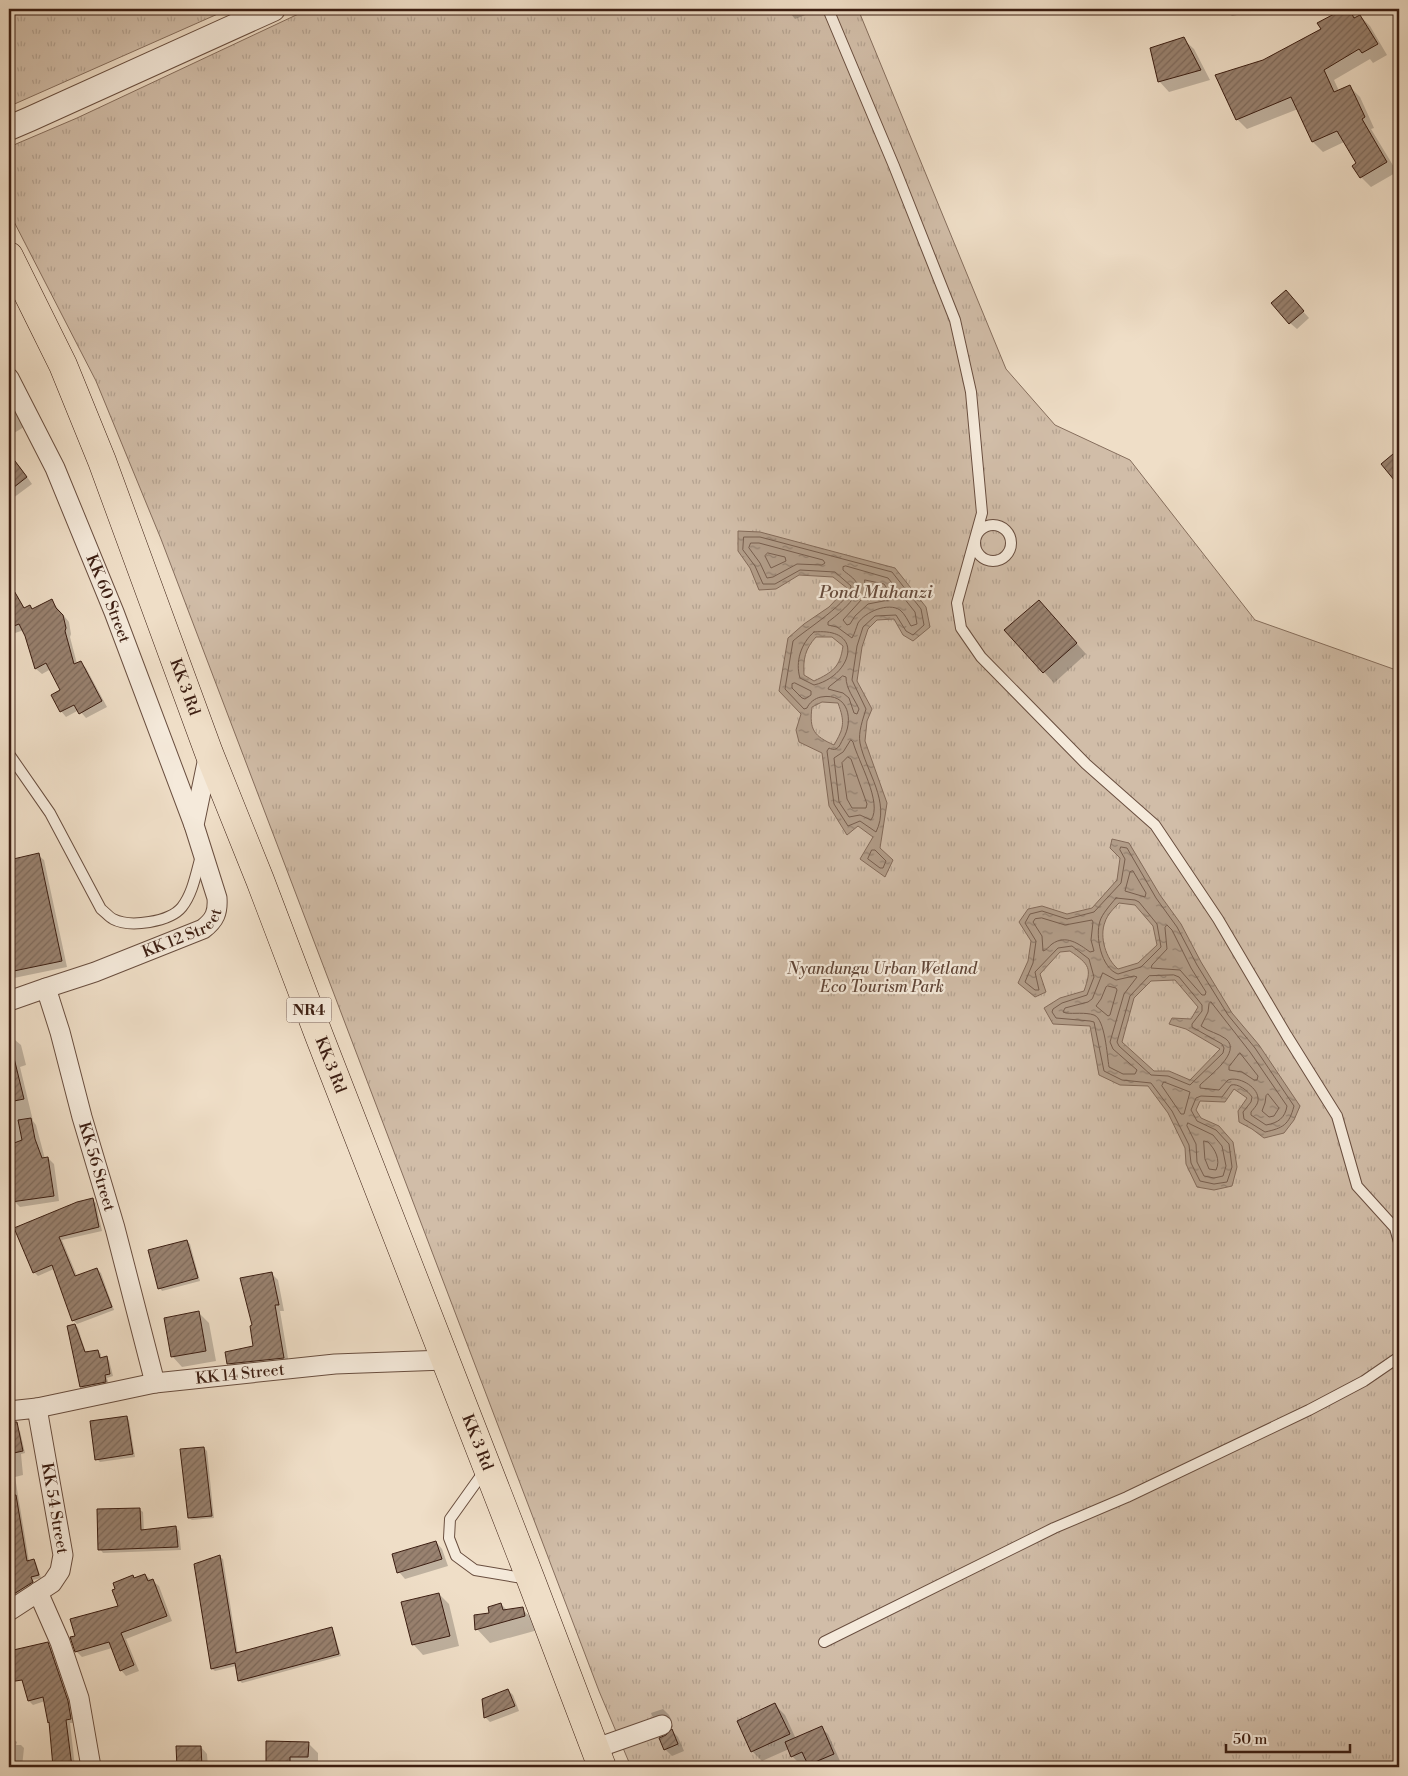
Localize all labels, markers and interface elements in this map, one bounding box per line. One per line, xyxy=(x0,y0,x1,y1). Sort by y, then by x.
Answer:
street label: KK 60 Street xyxy=(81,551,135,646)
water label: Pond Muhanzi xyxy=(818,581,933,604)
street label: KK 3 Rd xyxy=(165,656,204,718)
street label: KK 12 Street xyxy=(139,906,227,962)
park label: Nyandungu Urban Wetland Eco Tourism Park xyxy=(786,959,978,997)
road number: NR4 xyxy=(286,998,332,1022)
street label: KK 3 Rd xyxy=(310,1034,350,1096)
street label: KK 56 Street xyxy=(74,1120,120,1214)
street label: KK 14 Street xyxy=(194,1359,286,1389)
street label: KK 3 Rd xyxy=(457,1411,497,1473)
street label: KK 54 Street xyxy=(37,1461,73,1556)
scale bar xyxy=(1226,1721,1349,1753)
text: 50 m xyxy=(1233,1730,1267,1749)

